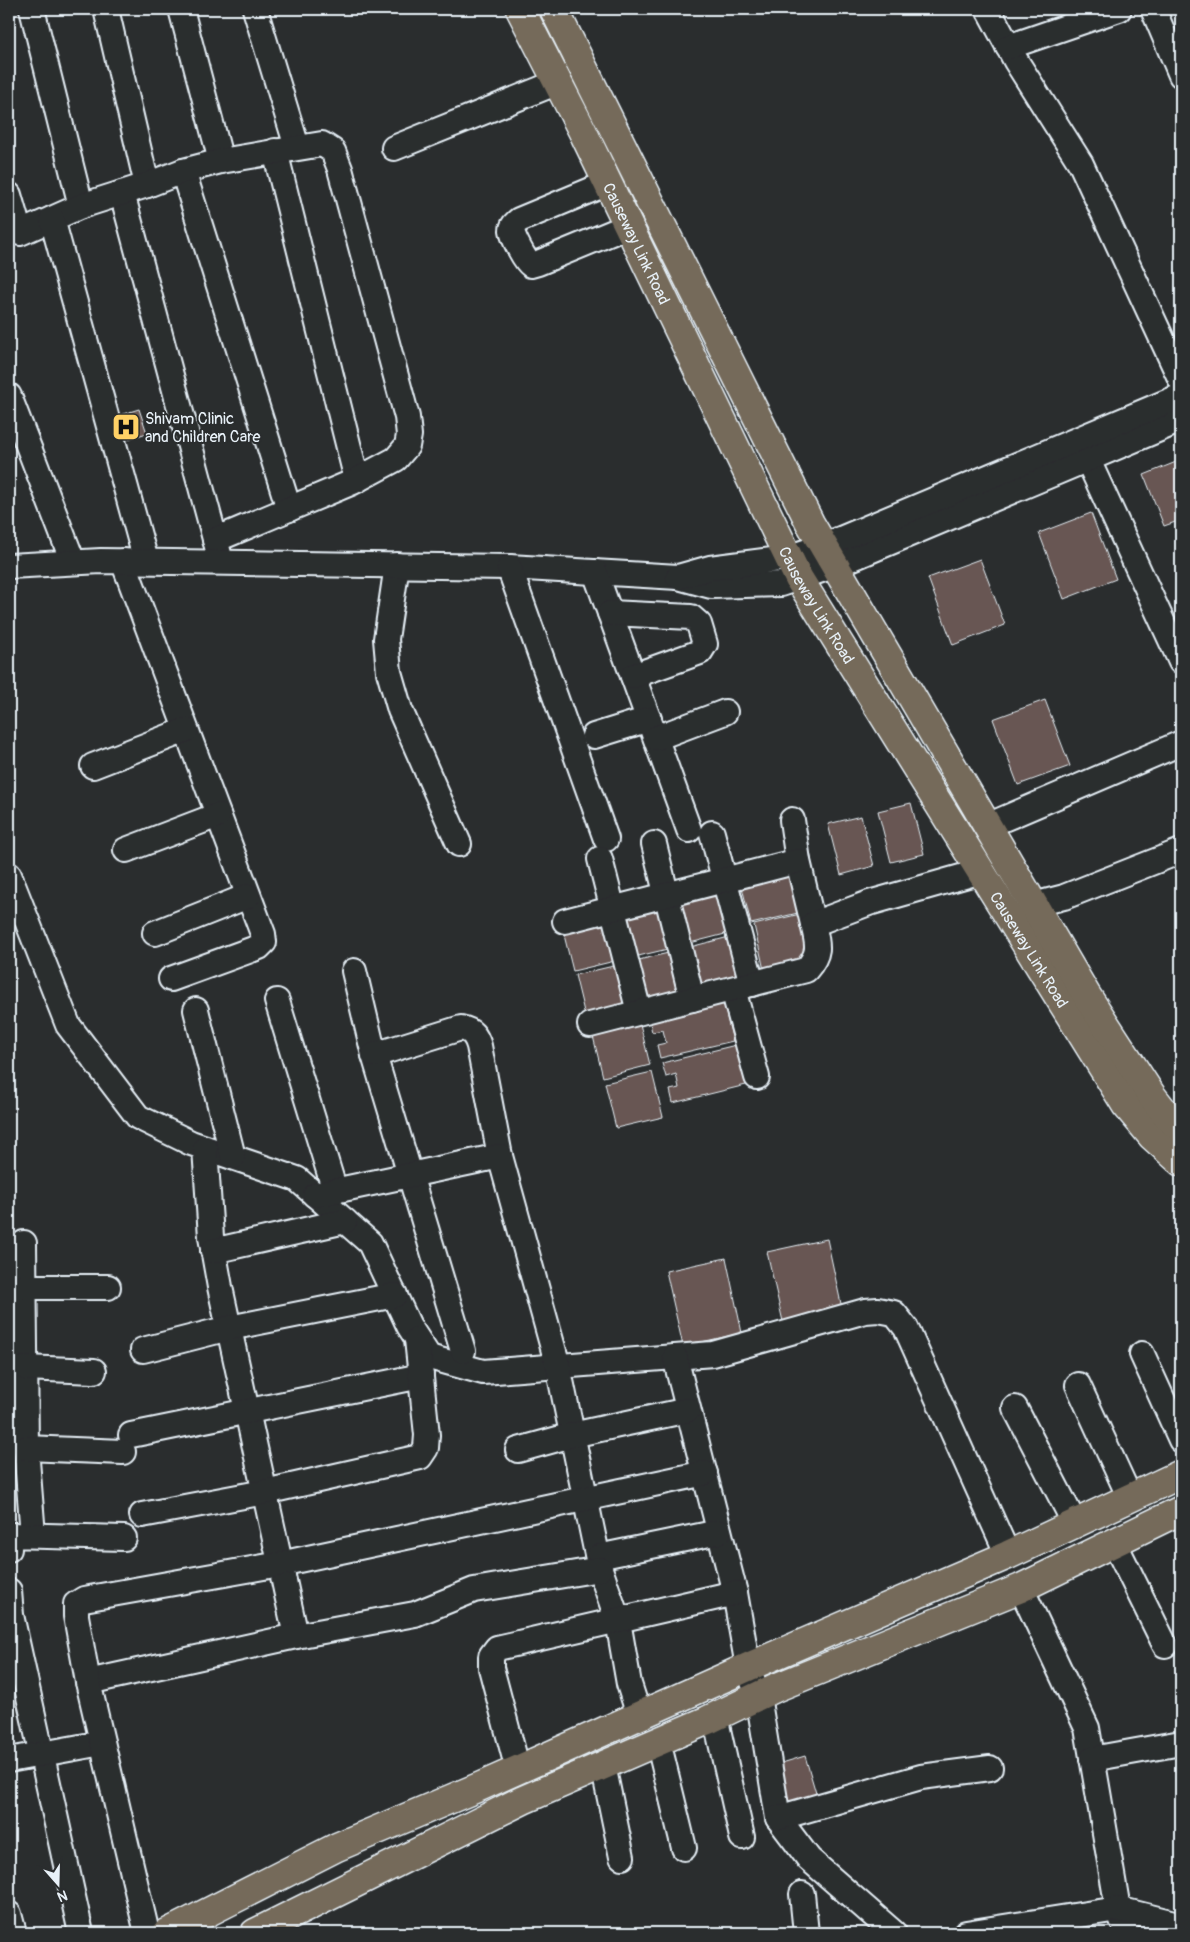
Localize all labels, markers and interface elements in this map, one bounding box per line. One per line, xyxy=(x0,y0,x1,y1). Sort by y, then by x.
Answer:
street label: Causeway Link Road xyxy=(598,180,674,308)
place label: Shivam Clinic and Children Care xyxy=(145,409,261,447)
hospital icon: Shivam Clinic and Children Care xyxy=(111,412,141,442)
street label: Causeway Link Road xyxy=(774,544,858,668)
street label: Causeway Link Road xyxy=(985,888,1072,1012)
north arrow xyxy=(32,1860,82,1910)
text: N xyxy=(55,1886,70,1905)

